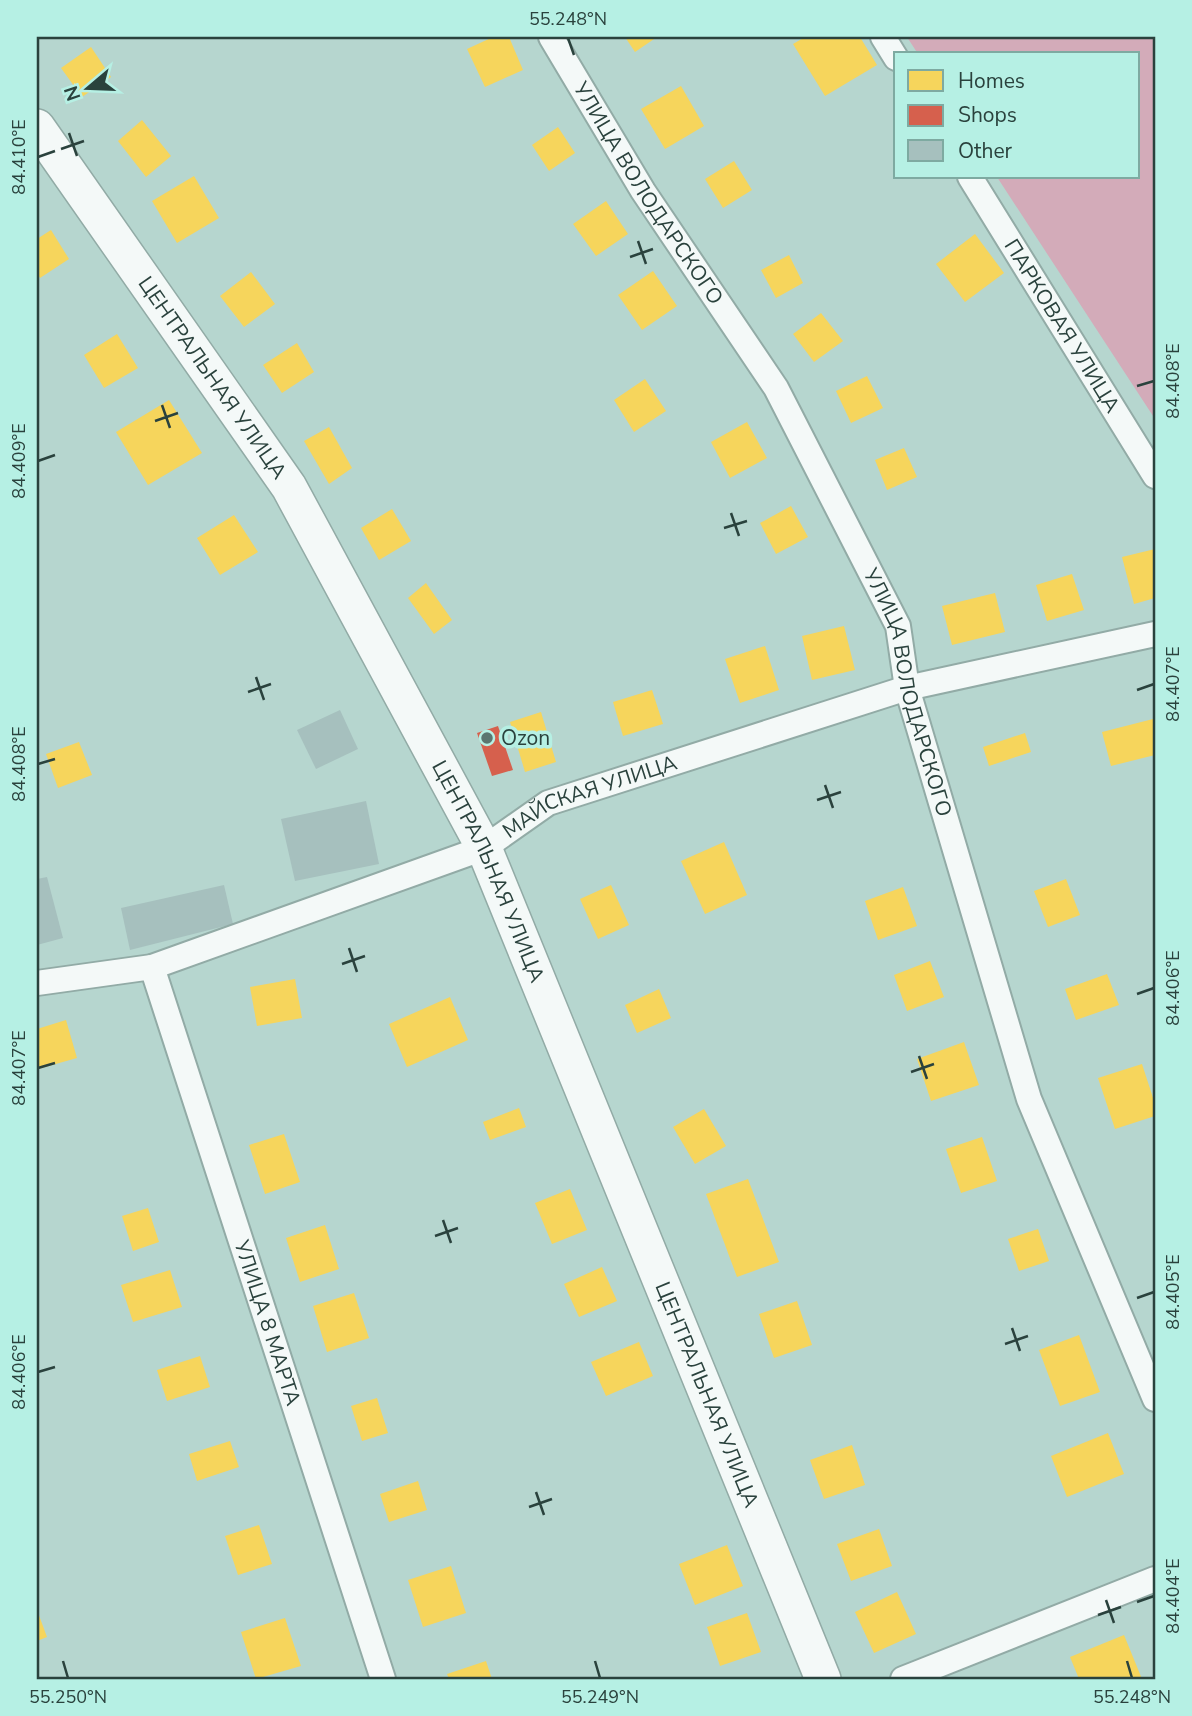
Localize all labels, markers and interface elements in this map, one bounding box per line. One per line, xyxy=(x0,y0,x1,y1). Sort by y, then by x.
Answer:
text: 55.248°N xyxy=(529,7,607,31)
north arrow xyxy=(52,52,122,122)
legend xyxy=(894,52,1140,178)
text: Homes xyxy=(958,67,1025,95)
street label: УЛИЦА ВОЛОДАРСКОГО xyxy=(566,76,730,310)
text: N xyxy=(58,82,87,104)
text: Shops xyxy=(958,101,1017,129)
text: 84.410°E xyxy=(7,119,31,195)
text: Other xyxy=(958,137,1013,165)
street label: ПАРКОВАЯ УЛИЦА xyxy=(998,234,1126,418)
street label: ЦЕНТРАЛЬНАЯ УЛИЦА xyxy=(132,271,293,485)
text: 84.408°E xyxy=(1161,343,1185,419)
text: 84.409°E xyxy=(7,423,31,499)
street label: УЛИЦА ВОЛОДАРСКОГО xyxy=(856,563,958,820)
text: 84.407°E xyxy=(1161,646,1185,722)
place label: Ozon xyxy=(501,724,550,752)
text: 84.408°E xyxy=(7,726,31,802)
marker: Ozon xyxy=(479,730,495,746)
street label: МАЙСКАЯ УЛИЦА xyxy=(497,749,681,845)
street label: ЦЕНТРАЛЬНАЯ УЛИЦА xyxy=(425,756,551,987)
text: 84.406°E xyxy=(1161,950,1185,1026)
text: 84.407°E xyxy=(7,1030,31,1106)
street label: УЛИЦА 8 МАРТА xyxy=(227,1235,307,1409)
text: 84.405°E xyxy=(1161,1254,1185,1330)
street label: ЦЕНТРАЛЬНАЯ УЛИЦА xyxy=(648,1278,765,1512)
text: 84.406°E xyxy=(7,1334,31,1410)
text: 84.404°E xyxy=(1161,1558,1185,1634)
text: 55.250°N xyxy=(29,1685,107,1709)
text: 55.249°N xyxy=(561,1685,639,1709)
text: 55.248°N xyxy=(1093,1685,1171,1709)

